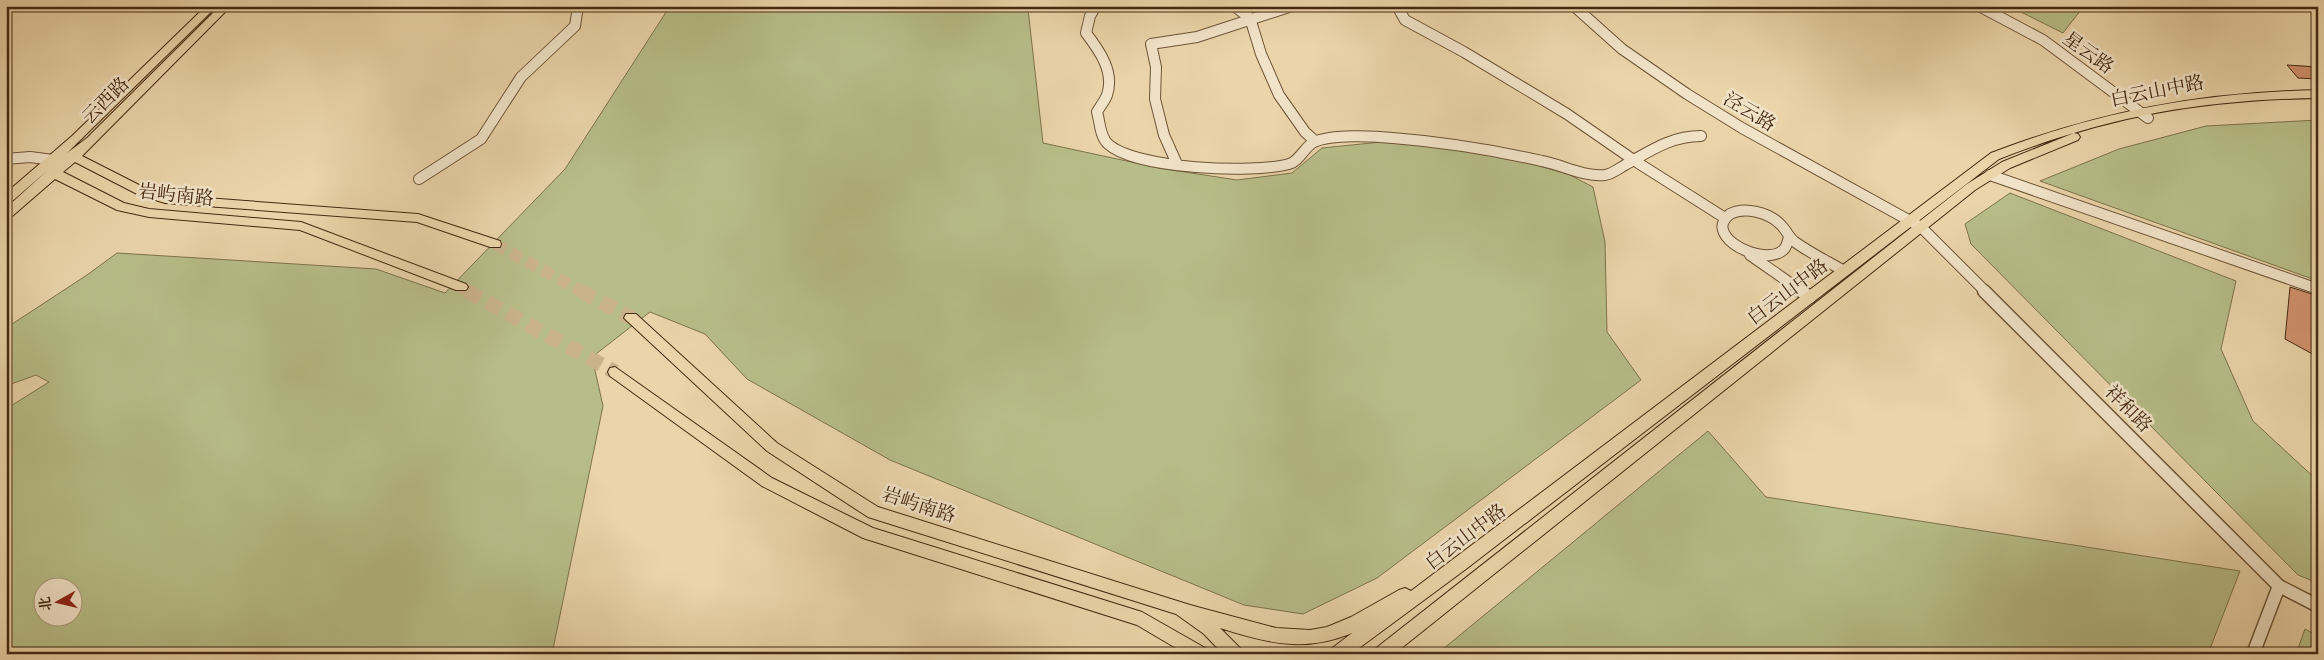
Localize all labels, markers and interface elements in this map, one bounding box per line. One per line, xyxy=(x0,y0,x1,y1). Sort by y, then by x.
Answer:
street label: 星云路 xyxy=(2059,28,2117,78)
street label: 白云山中路 xyxy=(2109,72,2206,111)
street label: 云西路 xyxy=(78,73,134,129)
street label: 泾云路 xyxy=(1719,89,1779,136)
street label: 岩屿南路 xyxy=(137,180,215,210)
street label: 白云山中路 xyxy=(1744,255,1832,329)
street label: 祥和路 xyxy=(2100,381,2156,437)
street label: 岩屿南路 xyxy=(879,483,958,527)
street label: 白云山中路 xyxy=(1422,500,1510,574)
north arrow xyxy=(32,578,82,628)
text: 北 xyxy=(37,596,54,612)

